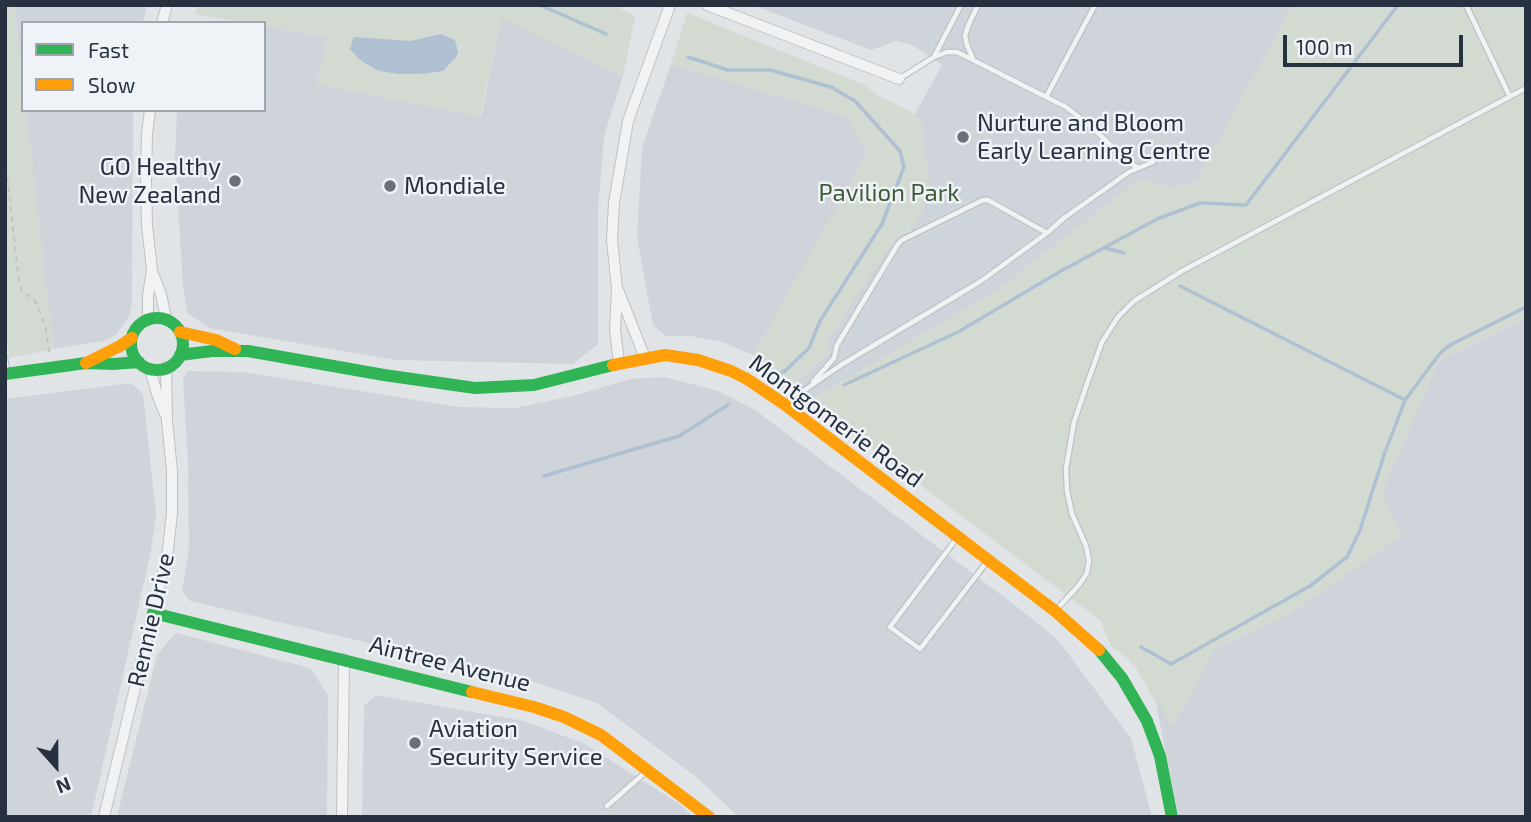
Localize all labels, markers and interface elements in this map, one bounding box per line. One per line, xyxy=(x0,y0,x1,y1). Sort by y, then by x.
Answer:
legend xyxy=(21,21,266,112)
scale bar xyxy=(1286,21,1466,65)
text: 100 m xyxy=(1296,34,1353,59)
text: Fast xyxy=(88,37,129,62)
text: Slow xyxy=(88,72,135,97)
place label: Nurture and Bloom Early Learning Centre xyxy=(977,109,1210,165)
marker: Nurture and Bloom Early Learning Centre xyxy=(955,129,971,145)
place label: GO Healthy New Zealand xyxy=(78,153,221,209)
place label: Mondiale xyxy=(404,172,506,200)
marker: GO Healthy New Zealand xyxy=(227,173,243,189)
marker: Mondiale xyxy=(382,178,398,194)
park label: Pavilion Park xyxy=(819,179,959,207)
street label: Montgomerie Road xyxy=(744,348,928,494)
street label: Rennie Drive xyxy=(122,550,180,690)
street label: Aintree Avenue xyxy=(367,630,533,698)
place label: Aviation Security Service xyxy=(429,715,603,771)
north arrow xyxy=(21,731,91,801)
marker: Aviation Security Service xyxy=(407,735,423,751)
text: N xyxy=(53,773,74,799)

